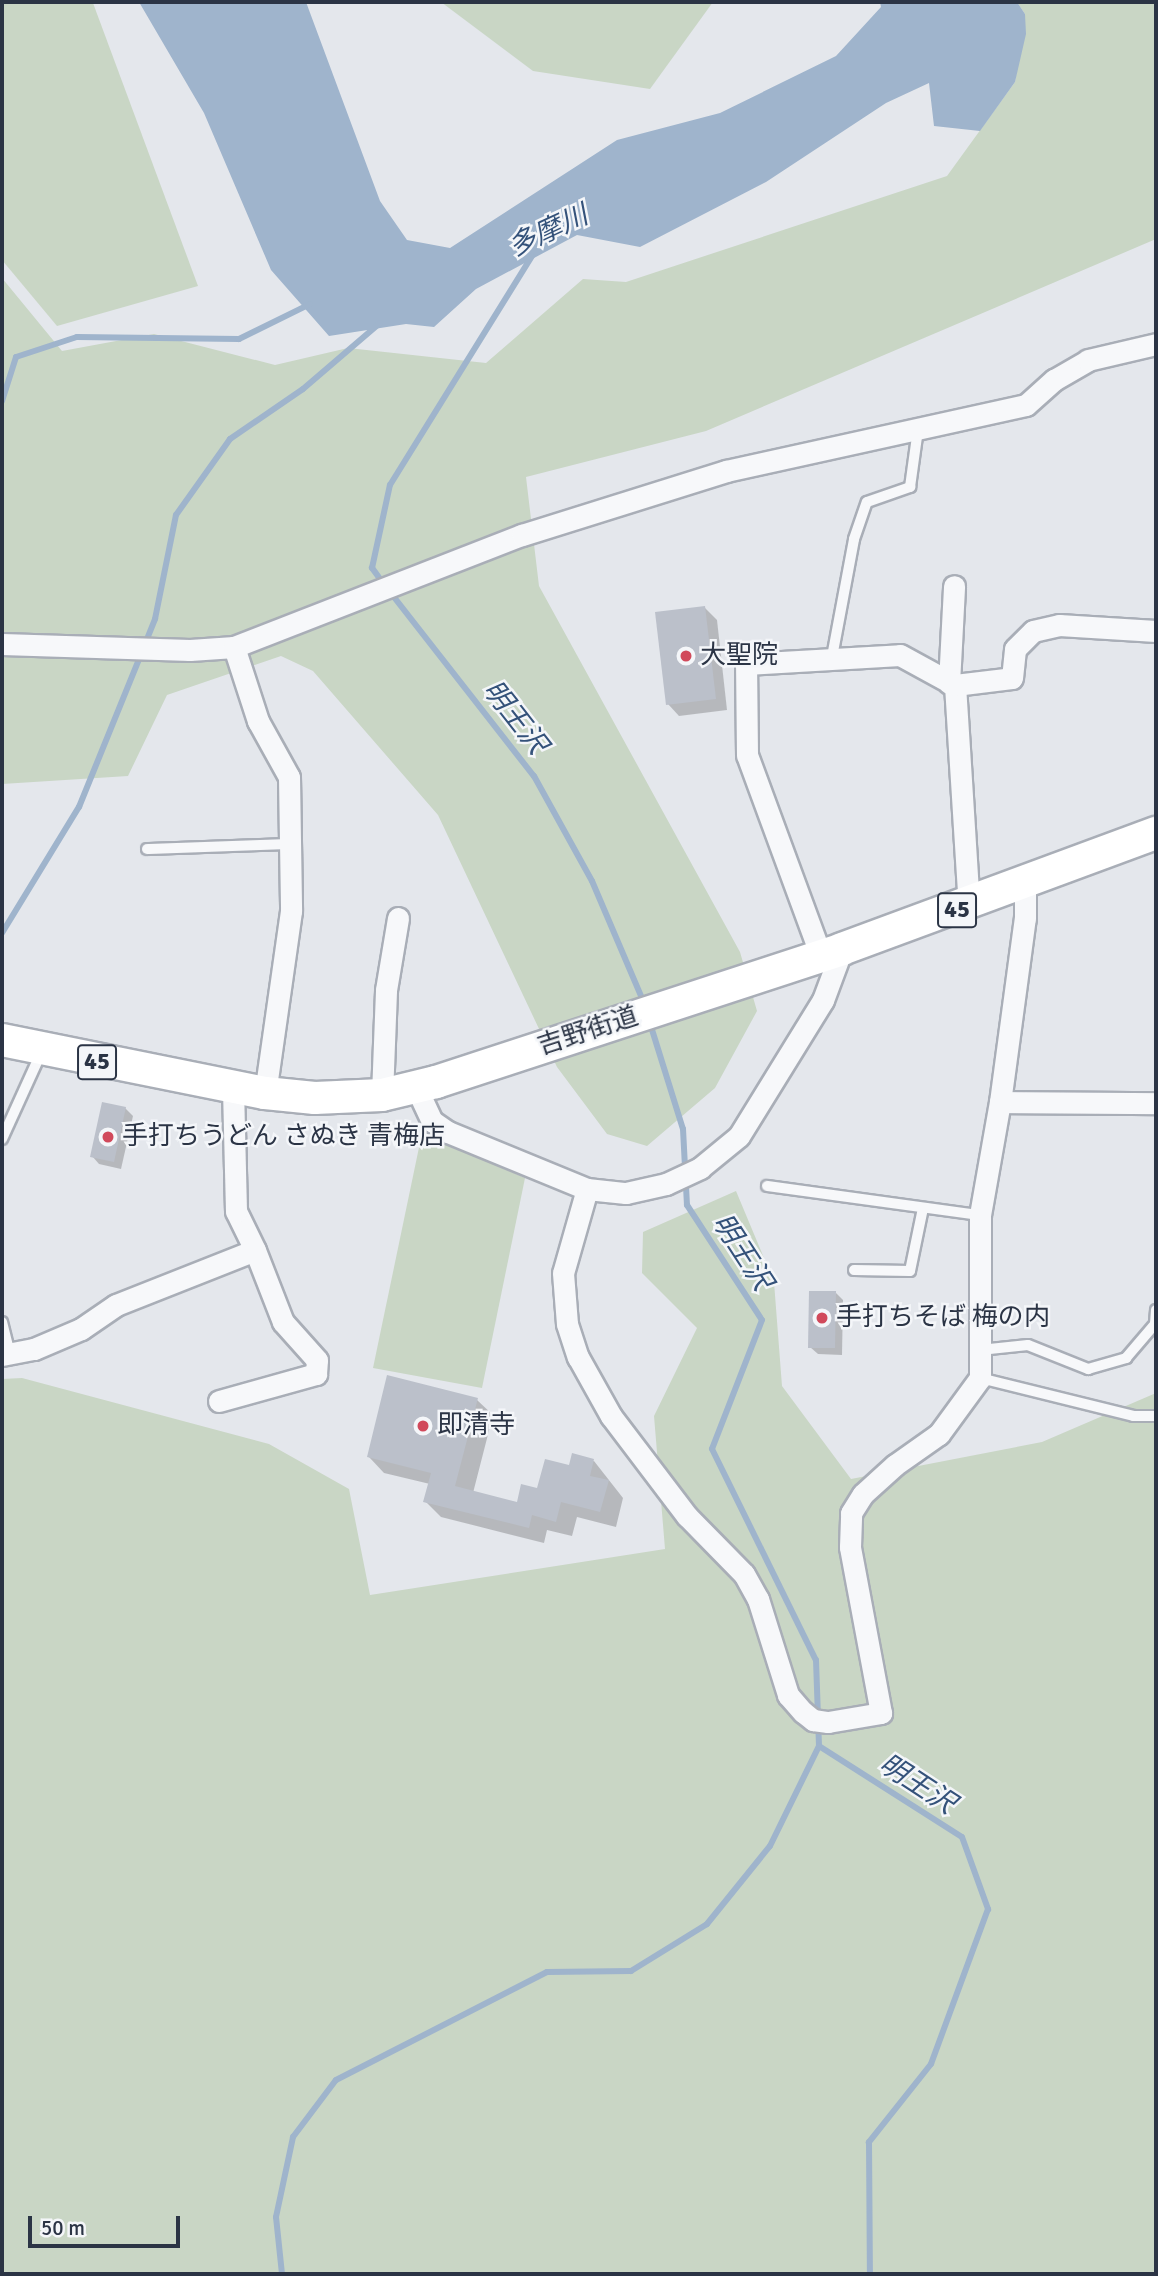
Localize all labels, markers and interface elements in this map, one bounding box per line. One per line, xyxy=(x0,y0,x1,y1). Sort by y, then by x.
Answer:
water label: 多摩川 xyxy=(503,198,593,264)
place label: 大聖院 xyxy=(700,640,778,672)
marker: 大聖院 xyxy=(678,648,694,664)
water label: 明王沢 xyxy=(476,674,554,760)
road number: 45 xyxy=(936,890,978,930)
street label: 吉野街道 xyxy=(534,1001,642,1063)
road number: 45 xyxy=(76,1042,118,1082)
place label: 手打ちうどん さぬき 青梅店 xyxy=(122,1121,445,1153)
marker: 手打ちうどん さぬき 青梅店 xyxy=(100,1129,116,1145)
water label: 明王沢 xyxy=(705,1208,779,1296)
place label: 手打ちそば 梅の内 xyxy=(836,1302,1050,1334)
marker: 手打ちそば 梅の内 xyxy=(814,1310,830,1326)
place label: 即清寺 xyxy=(437,1410,515,1442)
marker: 即清寺 xyxy=(415,1418,431,1434)
water label: 明王沢 xyxy=(873,1747,961,1821)
scale bar xyxy=(32,2202,184,2246)
text: 50 m xyxy=(41,2215,85,2241)

